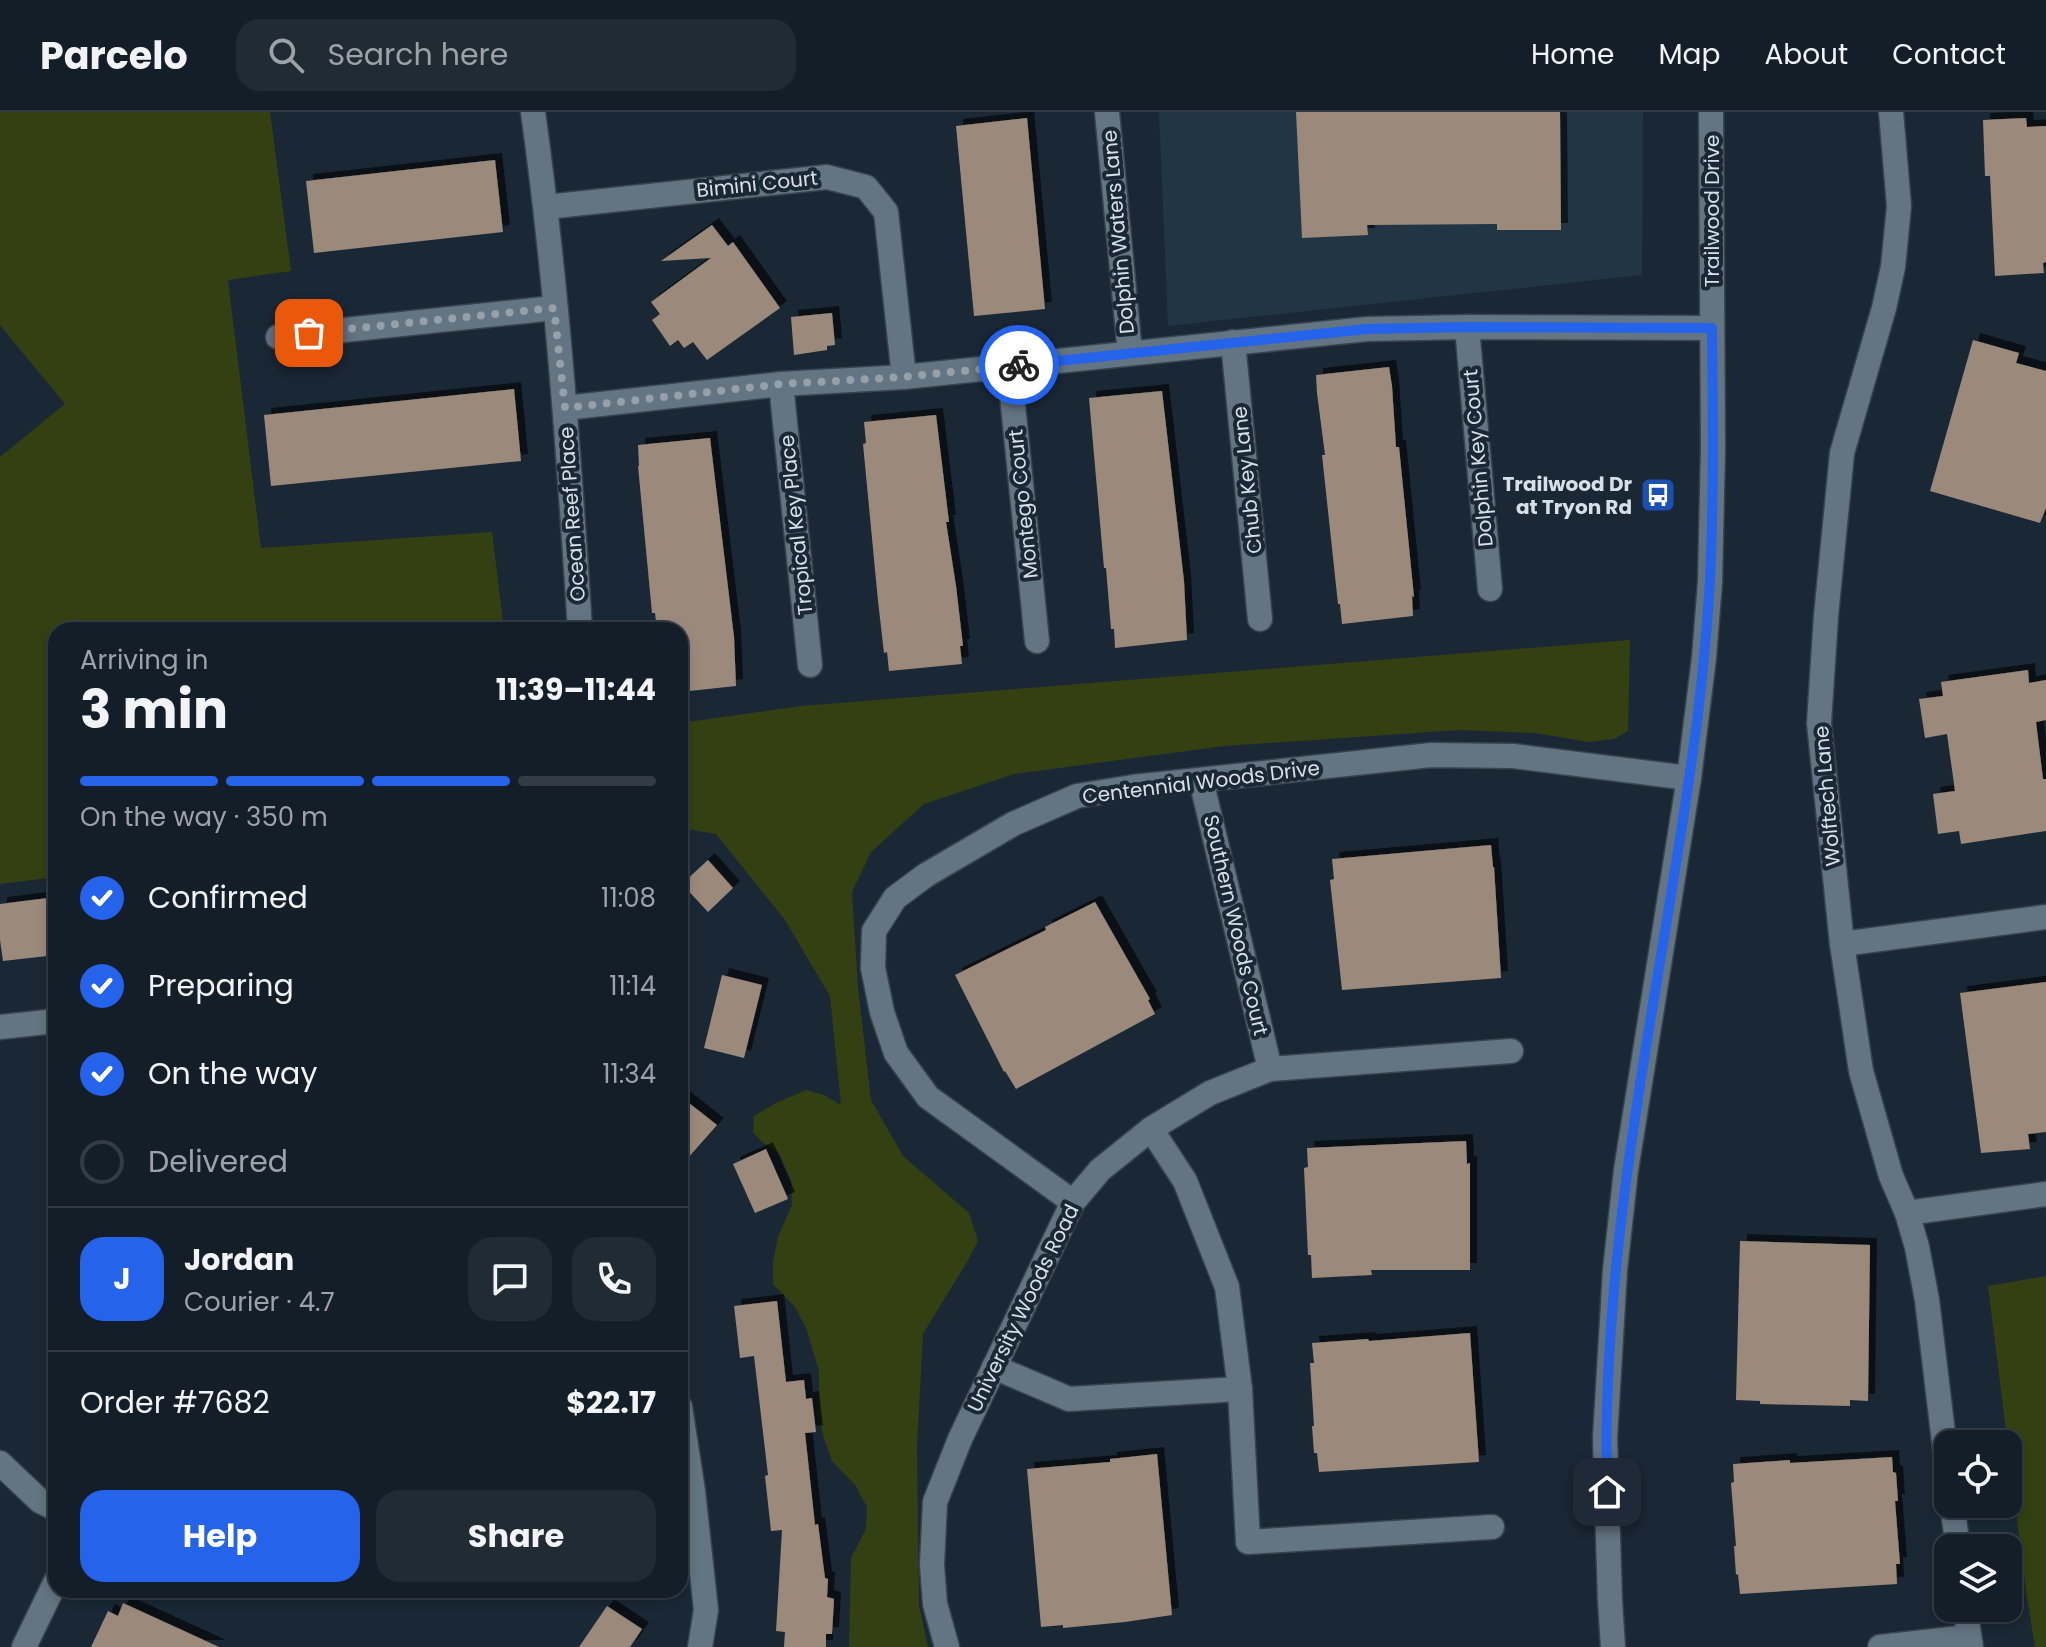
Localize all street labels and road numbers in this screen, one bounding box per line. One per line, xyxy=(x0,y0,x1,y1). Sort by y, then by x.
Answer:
street label: Dolphin Waters Lane xyxy=(1095,129,1141,335)
street label: Trailwood Drive xyxy=(1698,135,1726,287)
street label: Bimini Court xyxy=(695,164,819,204)
street label: Dolphin Key Court xyxy=(1456,368,1500,548)
street label: Chub Key Lane xyxy=(1225,405,1269,555)
street label: Ocean Reef Place xyxy=(552,426,592,602)
street label: Montego Court xyxy=(1001,428,1045,580)
street label: Tropical Key Place xyxy=(773,434,819,616)
street label: Wolftech Lane xyxy=(1807,724,1847,868)
street label: Centennial Woods Drive xyxy=(1081,754,1321,810)
street label: Southern Woods Court xyxy=(1197,812,1275,1038)
street label: University Woods Road xyxy=(960,1199,1086,1417)

